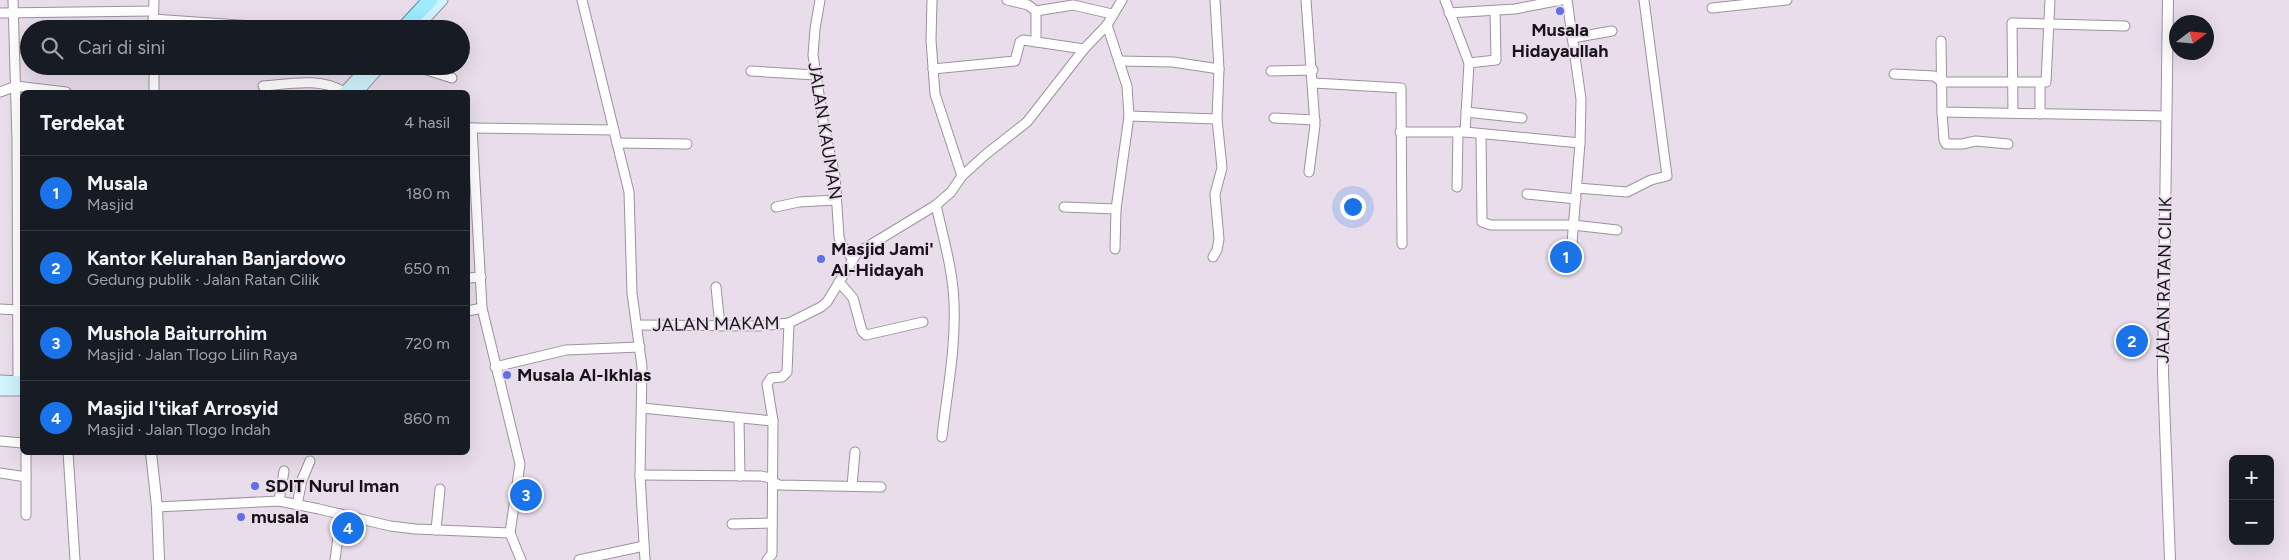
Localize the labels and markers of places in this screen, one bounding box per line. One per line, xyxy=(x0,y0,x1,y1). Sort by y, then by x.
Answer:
marker: Musala Hidayaullah xyxy=(1554,5,1566,17)
place label: Musala Hidayaullah xyxy=(1512,19,1608,62)
place label: Masjid Jami' Al-Hidayah xyxy=(831,238,934,281)
pin: 1 xyxy=(1550,238,1582,276)
marker: Masjid Jami' Al-Hidayah xyxy=(815,253,827,265)
pin: 2 xyxy=(2116,322,2148,360)
place label: Musala Al-Ikhlas xyxy=(517,364,652,386)
marker: Musala Al-Ikhlas xyxy=(501,369,513,381)
place label: SDIT Nurul Iman xyxy=(265,475,399,497)
pin: 3 xyxy=(510,476,542,514)
marker: SDIT Nurul Iman xyxy=(249,480,261,492)
place label: musala xyxy=(251,506,309,528)
pin: 4 xyxy=(332,509,364,547)
marker: musala xyxy=(235,511,247,523)

